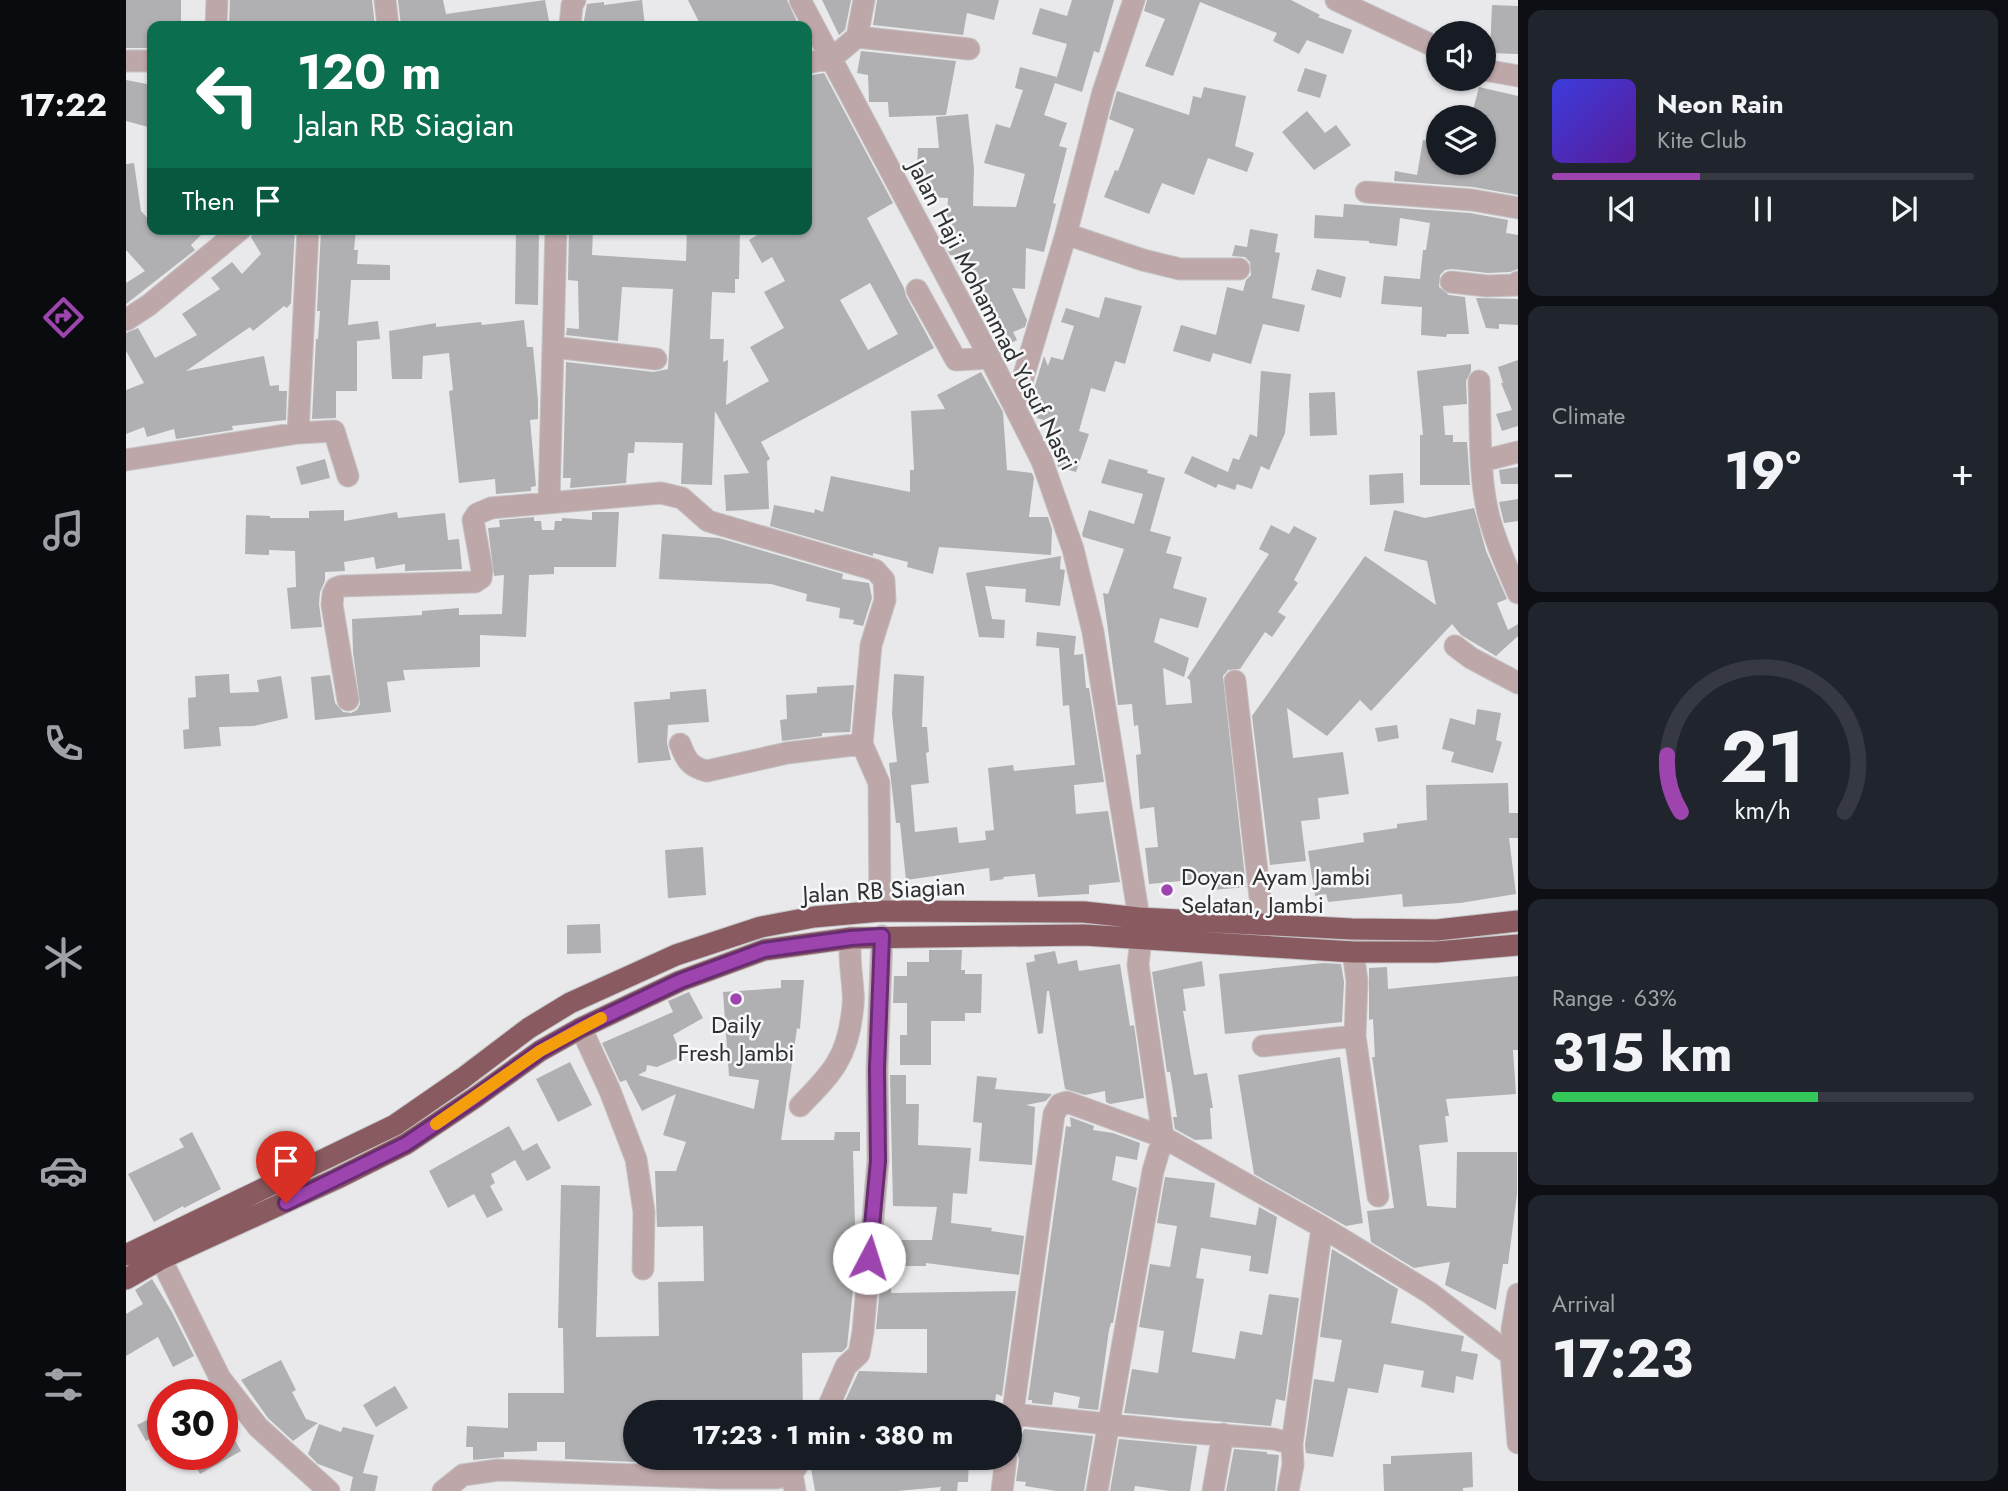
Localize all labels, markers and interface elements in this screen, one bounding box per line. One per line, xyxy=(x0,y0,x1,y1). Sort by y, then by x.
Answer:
map controls xyxy=(1426,21,1496,175)
button: sound xyxy=(1426,21,1496,91)
text: 120 m xyxy=(297,37,441,107)
icon: left xyxy=(182,49,273,140)
text: 17:22 xyxy=(19,82,107,128)
text: Neon Rain xyxy=(1657,85,1784,123)
text: Jalan RB Siagian xyxy=(297,102,515,148)
button: layers xyxy=(1426,105,1496,175)
text: Kite Club xyxy=(1657,123,1746,157)
street label: Jalan Haji Mohammad Yusuf Nasri xyxy=(898,151,1087,476)
text: Then xyxy=(182,182,235,220)
icon: arrive xyxy=(249,182,287,220)
icon: previous xyxy=(1603,190,1641,228)
icon: pause xyxy=(1744,190,1782,228)
icon: next xyxy=(1885,190,1923,228)
icon: directions xyxy=(39,293,88,342)
text: Climate xyxy=(1552,399,1625,433)
text: 19° xyxy=(1724,433,1801,509)
text: − xyxy=(1552,444,1574,499)
text: + xyxy=(1951,444,1974,499)
icon: music xyxy=(39,506,88,555)
text: 21 xyxy=(1721,704,1805,809)
icon: phone xyxy=(39,719,88,768)
text: km/h xyxy=(1735,791,1791,827)
place label: Doyan Ayam Jambi Selatan, Jambi xyxy=(1181,859,1371,922)
street label: Jalan RB Siagian xyxy=(799,868,966,912)
marker: Doyan Ayam Jambi Selatan, Jambi xyxy=(1159,882,1175,898)
icon: climate xyxy=(39,933,88,982)
text: Range · 63% xyxy=(1552,981,1677,1015)
marker: Daily Fresh Jambi xyxy=(728,991,744,1007)
place label: Daily Fresh Jambi xyxy=(677,1007,795,1070)
text: 315 km xyxy=(1552,1015,1733,1091)
pin xyxy=(256,1131,316,1203)
icon: arrive xyxy=(267,1142,305,1180)
icon: car xyxy=(39,1146,88,1195)
position arrow xyxy=(832,1221,906,1295)
text: Arrival xyxy=(1552,1287,1615,1321)
text: 17:23 xyxy=(1552,1321,1693,1397)
icon: filters xyxy=(39,1360,88,1409)
speed limit sign: 30 xyxy=(147,1379,238,1470)
text: 17:23 · 1 min · 380 m xyxy=(692,1416,953,1454)

